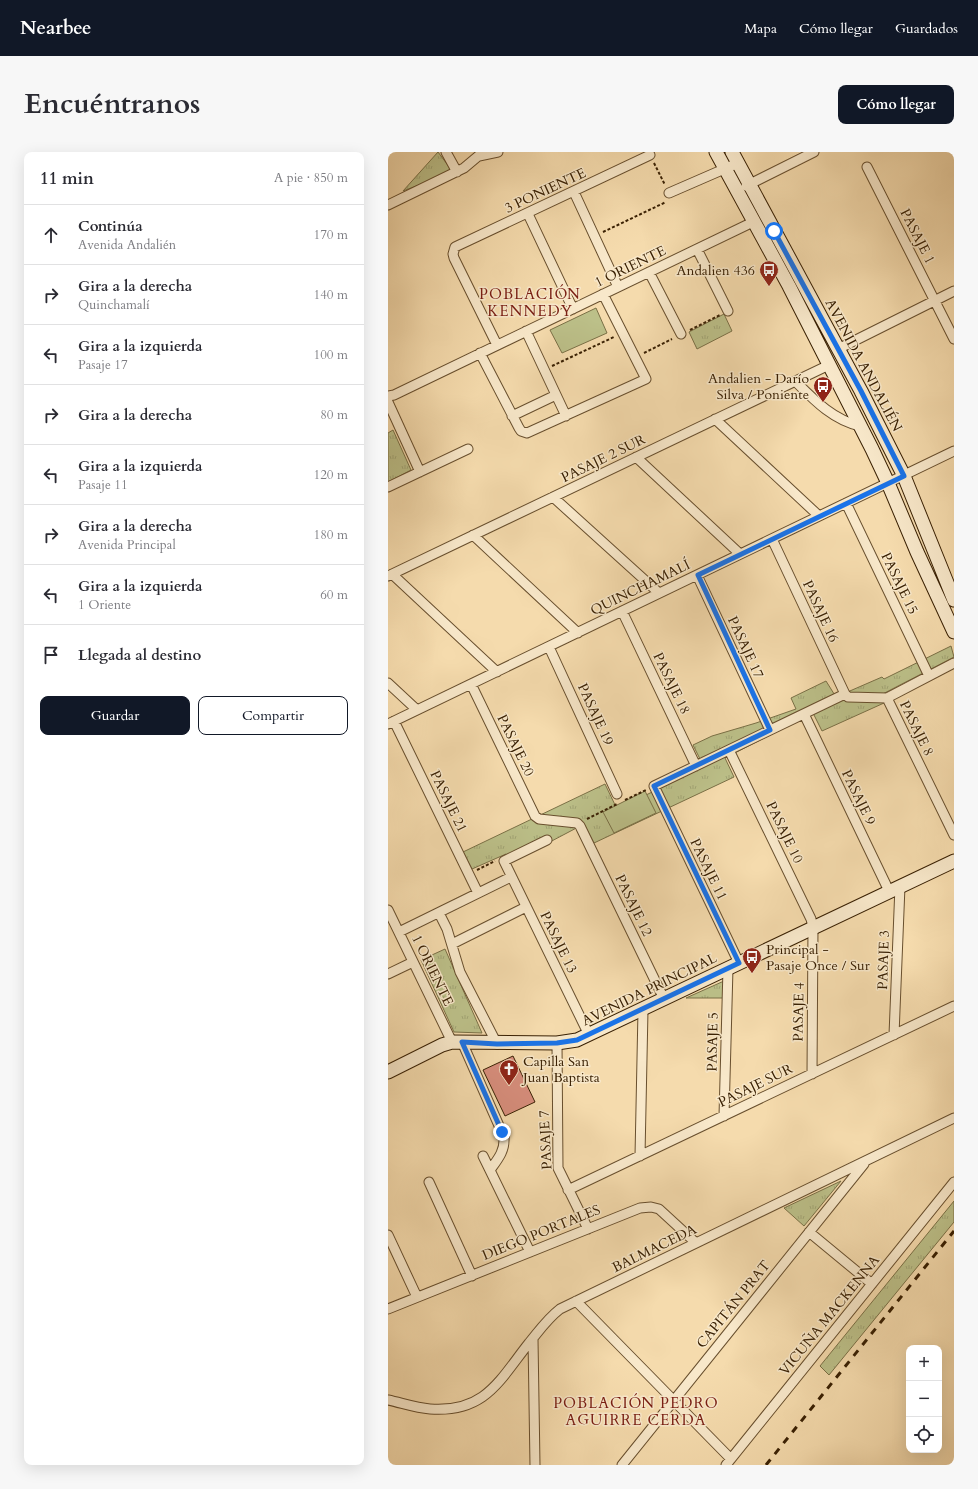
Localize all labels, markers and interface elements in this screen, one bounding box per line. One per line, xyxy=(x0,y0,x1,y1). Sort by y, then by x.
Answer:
text: Nearbee xyxy=(20,15,91,41)
text: Mapa xyxy=(744,19,777,38)
text: Cómo llegar xyxy=(799,19,873,38)
text: Guardados xyxy=(895,19,958,38)
text: Encuéntranos xyxy=(24,85,200,123)
button: Cómo llegar xyxy=(838,85,954,124)
street label: 3 PONIENTE xyxy=(502,163,589,218)
text: 11 min xyxy=(40,167,94,190)
text: A pie · 850 m xyxy=(274,169,348,187)
street label: PASAJE 1 xyxy=(896,205,940,267)
text: Continúa xyxy=(78,216,143,236)
route start xyxy=(765,222,783,240)
icon: ahead xyxy=(40,224,62,246)
text: 170 m xyxy=(314,226,348,244)
text: Avenida Andalién xyxy=(78,236,176,254)
street label: 1 ORIENTE xyxy=(591,241,669,292)
bus stop icon: Andalien 436 xyxy=(758,259,780,287)
place label: Andalien 436 xyxy=(676,261,755,280)
text: Gira a la derecha xyxy=(78,276,192,296)
icon: right xyxy=(40,284,62,306)
district label: POBLACIÓN KENNEDY xyxy=(479,284,581,321)
text: 140 m xyxy=(314,286,348,304)
text: Quinchamalí xyxy=(78,296,150,314)
street label: AVENIDA ANDALIÉN xyxy=(820,296,907,435)
text: Gira a la izquierda xyxy=(78,336,202,356)
icon: left xyxy=(40,344,62,366)
text: 100 m xyxy=(314,346,348,364)
text: Pasaje 17 xyxy=(78,356,128,374)
place label: Andalien - Darío Silva / Poniente xyxy=(708,369,809,404)
bus stop icon: Andalien - Darío Silva / Poniente xyxy=(812,375,834,403)
icon: right xyxy=(40,404,62,426)
text: Gira a la derecha xyxy=(78,405,192,425)
text: 80 m xyxy=(320,406,348,424)
street label: PASAJE 2 SUR xyxy=(558,430,649,487)
text: Gira a la izquierda xyxy=(78,456,202,476)
icon: left xyxy=(40,464,62,486)
text: 120 m xyxy=(314,466,348,484)
text: Pasaje 11 xyxy=(78,476,128,494)
text: Gira a la derecha xyxy=(78,516,192,536)
icon: right xyxy=(40,524,62,546)
text: 180 m xyxy=(314,526,348,544)
text: Avenida Principal xyxy=(78,536,176,554)
street label: PASAJE 15 xyxy=(876,549,923,617)
street label: QUINCHAMALÍ xyxy=(587,555,694,620)
text: Gira a la izquierda xyxy=(78,576,202,596)
street label: PASAJE 16 xyxy=(798,577,843,645)
icon: left xyxy=(40,584,62,606)
text: 60 m xyxy=(320,586,348,604)
text: 1 Oriente xyxy=(78,596,131,614)
street label: PASAJE 17 xyxy=(723,613,768,681)
icon: arrive xyxy=(40,644,62,666)
text: Llegada al destino xyxy=(78,645,201,665)
street label: PASAJE 18 xyxy=(648,649,695,717)
street label: PASAJE 19 xyxy=(573,680,618,748)
button: Guardar xyxy=(40,696,190,735)
button: Compartir xyxy=(198,696,348,735)
street label: PASAJE 8 xyxy=(895,697,938,759)
street label: PASAJE 20 xyxy=(492,711,539,779)
street label: PASAJE 9 xyxy=(837,766,880,828)
street label: PASAJE 21 xyxy=(425,767,472,835)
street label: PASAJE 10 xyxy=(761,798,808,866)
street label: PASAJE 11 xyxy=(685,835,732,903)
street label: PASAJE 12 xyxy=(610,871,657,939)
street label: PASAJE 13 xyxy=(535,908,582,976)
street label: PASAJE 3 xyxy=(873,930,894,990)
street label: 1 ORIENTE xyxy=(407,931,458,1009)
place label: Principal - Pasaje Once / Sur xyxy=(766,940,871,975)
bus stop icon: Principal - Pasaje Once / Sur xyxy=(741,946,763,974)
street label: AVENIDA PRINCIPAL xyxy=(579,948,720,1030)
street label: PASAJE 4 xyxy=(788,982,809,1042)
street label: PASAJE 5 xyxy=(702,1012,723,1072)
place label: Capilla San Juan Baptista xyxy=(521,1052,600,1087)
church icon: Capilla San Juan Baptista xyxy=(498,1058,520,1086)
street label: PASAJE SUR xyxy=(715,1059,796,1112)
street label: PASAJE 7 xyxy=(534,1110,557,1170)
route end xyxy=(493,1123,511,1141)
street label: DIEGO PORTALES xyxy=(479,1200,603,1265)
street label: BALMACEDA xyxy=(609,1220,700,1277)
street label: VICUÑA MACKENNA xyxy=(775,1251,884,1379)
street label: CAPITÁN PRAT xyxy=(692,1256,775,1352)
map controls xyxy=(906,1345,942,1453)
button: + xyxy=(906,1345,942,1381)
button: − xyxy=(906,1381,942,1417)
district label: POBLACIÓN PEDRO AGUIRRE CERDA xyxy=(553,1393,719,1430)
button: locate xyxy=(906,1417,942,1453)

